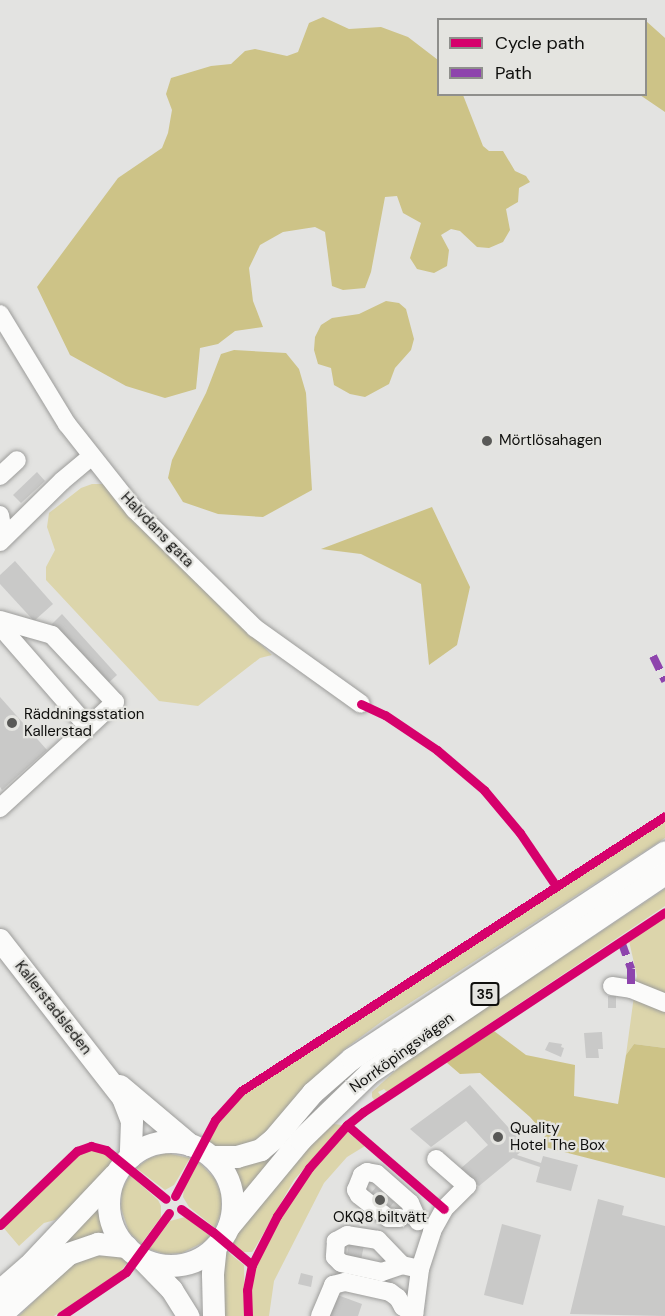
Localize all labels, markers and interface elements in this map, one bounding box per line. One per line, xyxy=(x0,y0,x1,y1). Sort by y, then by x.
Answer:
legend xyxy=(437,18,647,96)
text: Cycle path xyxy=(495,31,585,55)
text: Path xyxy=(495,61,532,85)
place label: Mörtlösahagen xyxy=(499,432,602,450)
marker: Mörtlösahagen xyxy=(480,434,494,448)
street label: Halvdans gata xyxy=(117,489,197,571)
place label: Räddningsstation Kallerstad xyxy=(24,705,144,740)
marker: Räddningsstation Kallerstad xyxy=(5,716,19,730)
street label: Kallerstadsleden xyxy=(11,958,95,1058)
road number: 35 xyxy=(470,983,500,1005)
street label: Norrköpingsvägen xyxy=(346,1009,458,1097)
place label: Quality Hotel The Box xyxy=(510,1119,605,1154)
marker: Quality Hotel The Box xyxy=(491,1130,505,1144)
marker: OKQ8 biltvätt xyxy=(373,1193,387,1207)
place label: OKQ8 biltvätt xyxy=(333,1209,427,1227)

